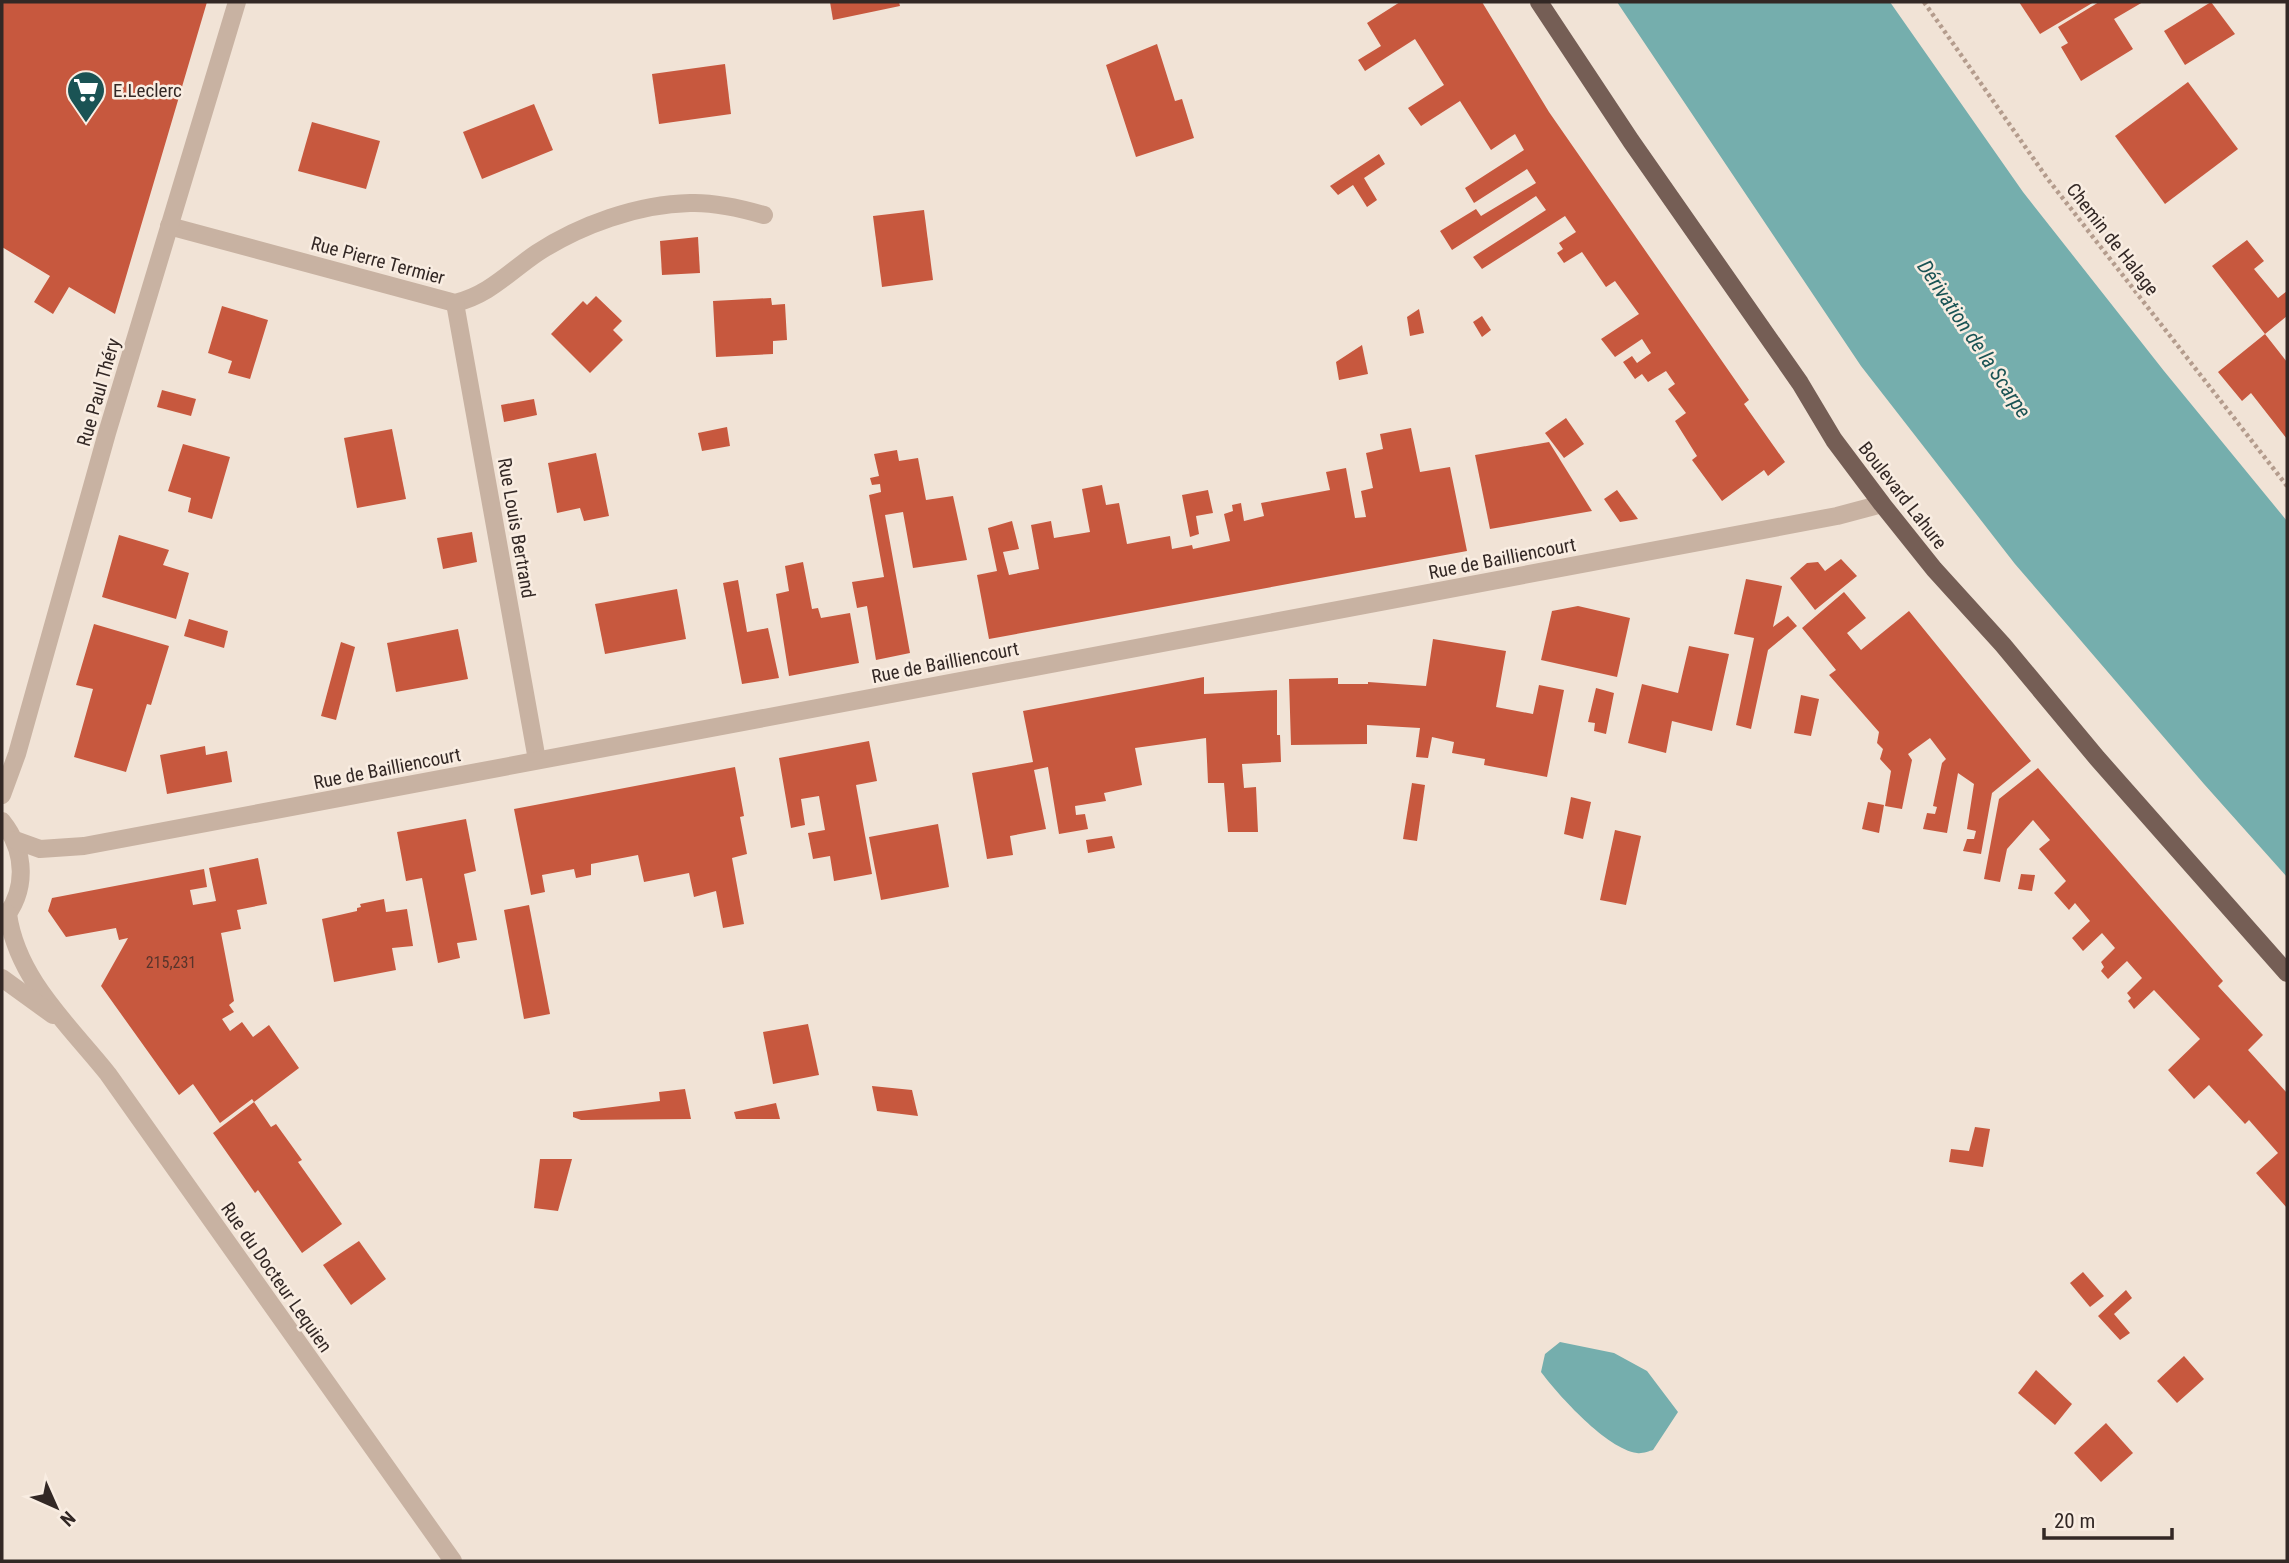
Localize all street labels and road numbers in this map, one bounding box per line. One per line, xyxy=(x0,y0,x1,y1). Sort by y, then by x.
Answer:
street label: Chemin de Halage xyxy=(2062,178,2164,300)
street label: Rue Pierre Termier xyxy=(308,232,448,289)
street label: Rue Paul Théry xyxy=(72,335,125,449)
street label: Boulevard Lahure xyxy=(1854,437,1952,554)
street label: Rue Louis Bertrand xyxy=(493,456,540,600)
street label: Rue de Bailliencourt xyxy=(1426,533,1578,584)
street label: Rue de Bailliencourt xyxy=(869,637,1021,688)
street label: Rue de Bailliencourt xyxy=(311,743,463,794)
street label: Rue du Docteur Lequien xyxy=(216,1198,337,1357)

